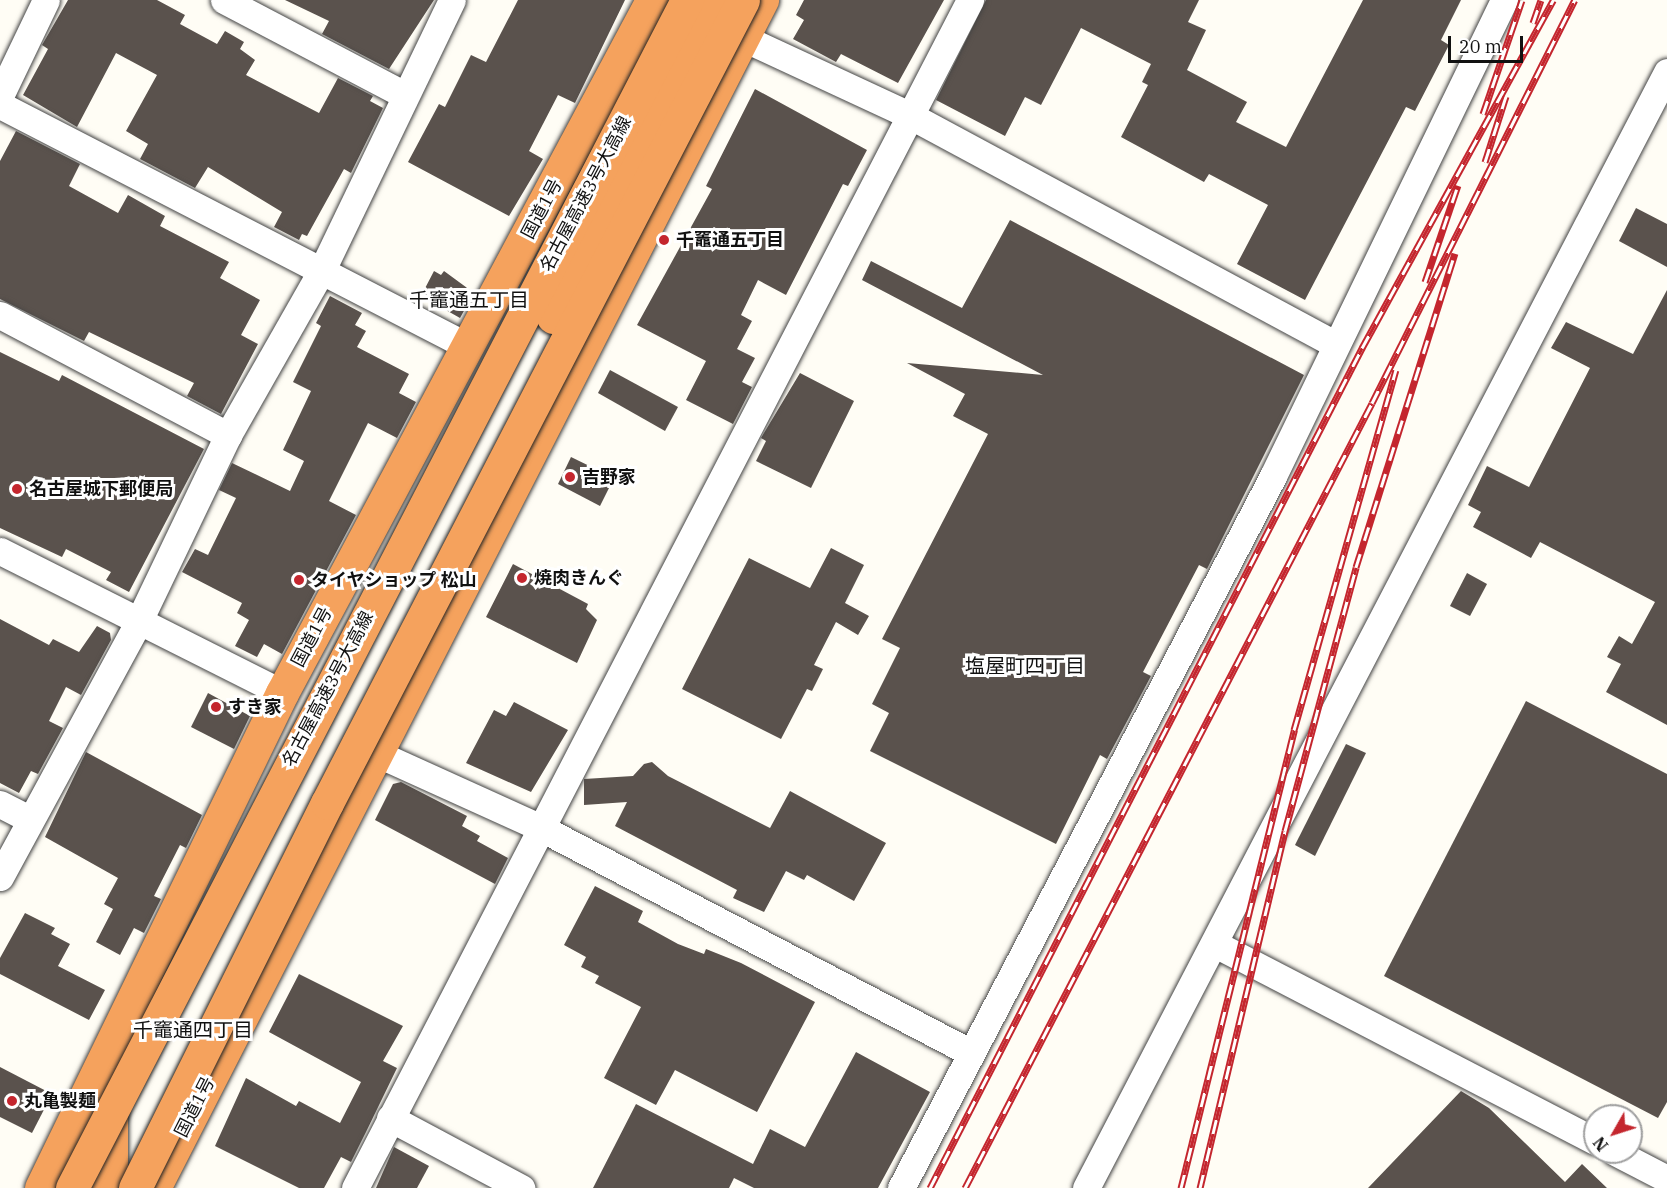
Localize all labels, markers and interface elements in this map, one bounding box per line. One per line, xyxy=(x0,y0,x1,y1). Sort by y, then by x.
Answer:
scale bar xyxy=(1451,24,1526,62)
text: 20 m xyxy=(1459,35,1502,58)
street label: 名古屋高速3号大高線 xyxy=(536,113,636,275)
street label: 国道1号 xyxy=(517,175,567,243)
place label: 千竈通五丁目 xyxy=(676,229,784,251)
marker: 千竈通五丁目 xyxy=(657,233,671,247)
district label: 千竈通五丁目 xyxy=(409,287,529,311)
place label: 吉野家 xyxy=(582,466,636,488)
marker: 吉野家 xyxy=(563,470,577,484)
place label: 名古屋城下郵便局 xyxy=(29,478,173,500)
marker: 名古屋城下郵便局 xyxy=(10,482,24,496)
place label: 焼肉きんぐ xyxy=(534,567,624,589)
place label: タイヤショップ 松山 xyxy=(311,569,477,591)
marker: 焼肉きんぐ xyxy=(515,571,529,585)
marker: タイヤショップ 松山 xyxy=(292,573,306,587)
street label: 国道1号 xyxy=(287,603,337,671)
street label: 名古屋高速3号大高線 xyxy=(278,608,378,770)
district label: 塩屋町四丁目 xyxy=(965,653,1085,677)
place label: すき家 xyxy=(228,696,282,718)
marker: すき家 xyxy=(209,700,223,714)
district label: 千竈通四丁目 xyxy=(133,1017,253,1041)
street label: 国道1号 xyxy=(171,1073,219,1141)
place label: 丸亀製麺 xyxy=(24,1090,96,1112)
marker: 丸亀製麺 xyxy=(5,1094,19,1108)
north arrow xyxy=(1583,1104,1643,1164)
text: N xyxy=(1589,1133,1612,1155)

